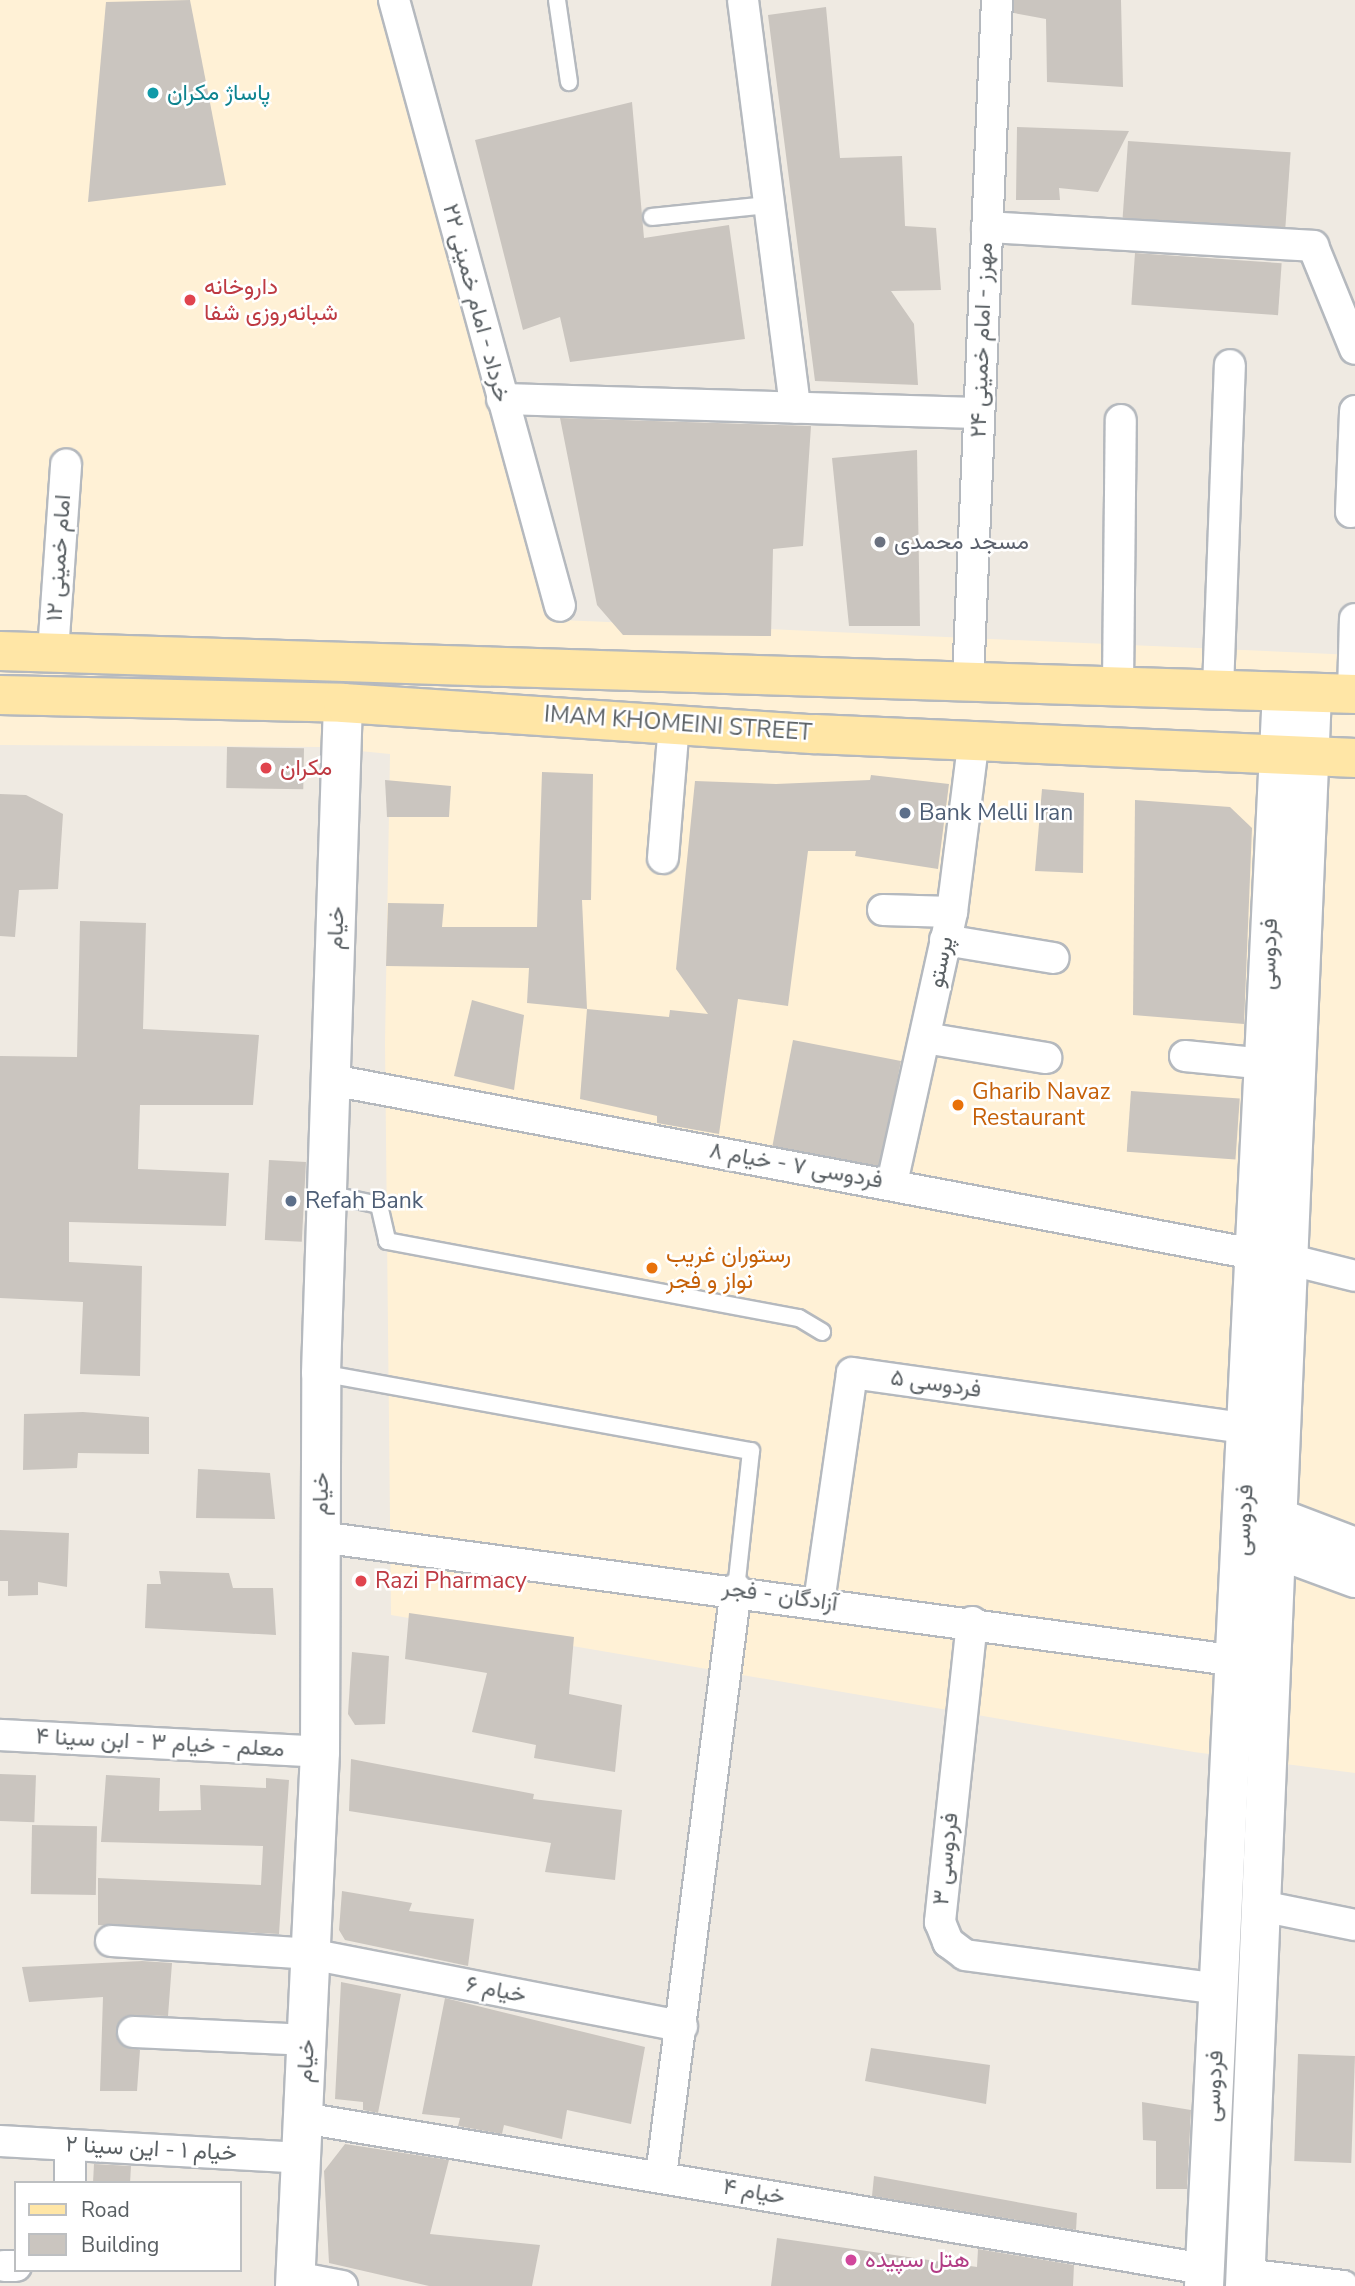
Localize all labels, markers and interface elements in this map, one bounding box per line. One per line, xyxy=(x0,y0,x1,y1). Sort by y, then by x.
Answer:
place label: پاساژ مکران xyxy=(167,79,270,107)
marker: پاساژ مکران xyxy=(145,85,161,101)
street label: خرداد - امام خمینی ۲۲ xyxy=(436,201,516,405)
street label: مهرز - امام خمینی ۲۴ xyxy=(965,242,999,438)
place label: داروخانه شبانه‌روزی شفا xyxy=(204,273,338,327)
marker: داروخانه شبانه‌روزی شفا xyxy=(182,292,198,308)
street label: امام خمینی ۱۲ xyxy=(41,493,77,623)
place label: مسجد محمدی xyxy=(894,528,1029,556)
marker: مسجد محمدی xyxy=(872,534,888,550)
street label: IMAM KHOMEINI STREET xyxy=(543,701,813,747)
place label: مکران xyxy=(280,754,332,782)
marker: مکران xyxy=(258,760,274,776)
place label: Bank Melli Iran xyxy=(919,799,1073,827)
marker: Bank Melli Iran xyxy=(897,805,913,821)
street label: خیام xyxy=(321,906,351,950)
street label: فردوسی xyxy=(1254,918,1284,990)
street label: پرستو xyxy=(922,934,960,990)
place label: Gharib Navaz Restaurant xyxy=(972,1078,1110,1132)
marker: Gharib Navaz Restaurant xyxy=(950,1097,966,1113)
street label: فردوسی ۷ - خیام ۸ xyxy=(707,1137,885,1195)
place label: Refah Bank xyxy=(305,1187,423,1215)
marker: Refah Bank xyxy=(283,1193,299,1209)
place label: رستوران غریب نواز و فجر xyxy=(666,1241,791,1295)
marker: رستوران غریب نواز و فجر xyxy=(644,1260,660,1276)
street label: فردوسی ۵ xyxy=(889,1364,983,1404)
street label: خیام xyxy=(307,1472,335,1516)
street label: فردوسی xyxy=(1228,1483,1260,1557)
place label: Razi Pharmacy xyxy=(375,1567,527,1595)
marker: Razi Pharmacy xyxy=(353,1573,369,1589)
street label: آزادگان - فجر xyxy=(721,1574,839,1618)
street label: معلم - خیام ۳ - ابن سینا ۴ xyxy=(35,1723,285,1763)
street label: فردوسی ۳ xyxy=(927,1811,965,1907)
street label: خیام ۶ xyxy=(464,1971,528,2009)
street label: خیام xyxy=(291,2039,321,2083)
street label: فردوسی xyxy=(1198,2049,1230,2123)
street label: خیام ۱ - این سینا ۲ xyxy=(65,2131,237,2167)
street label: خیام ۴ xyxy=(721,2173,787,2211)
legend xyxy=(14,2181,242,2272)
text: Road xyxy=(81,2196,130,2224)
text: Building xyxy=(81,2231,159,2259)
place label: هتل سپیده xyxy=(865,2246,970,2274)
marker: هتل سپیده xyxy=(843,2252,859,2268)

